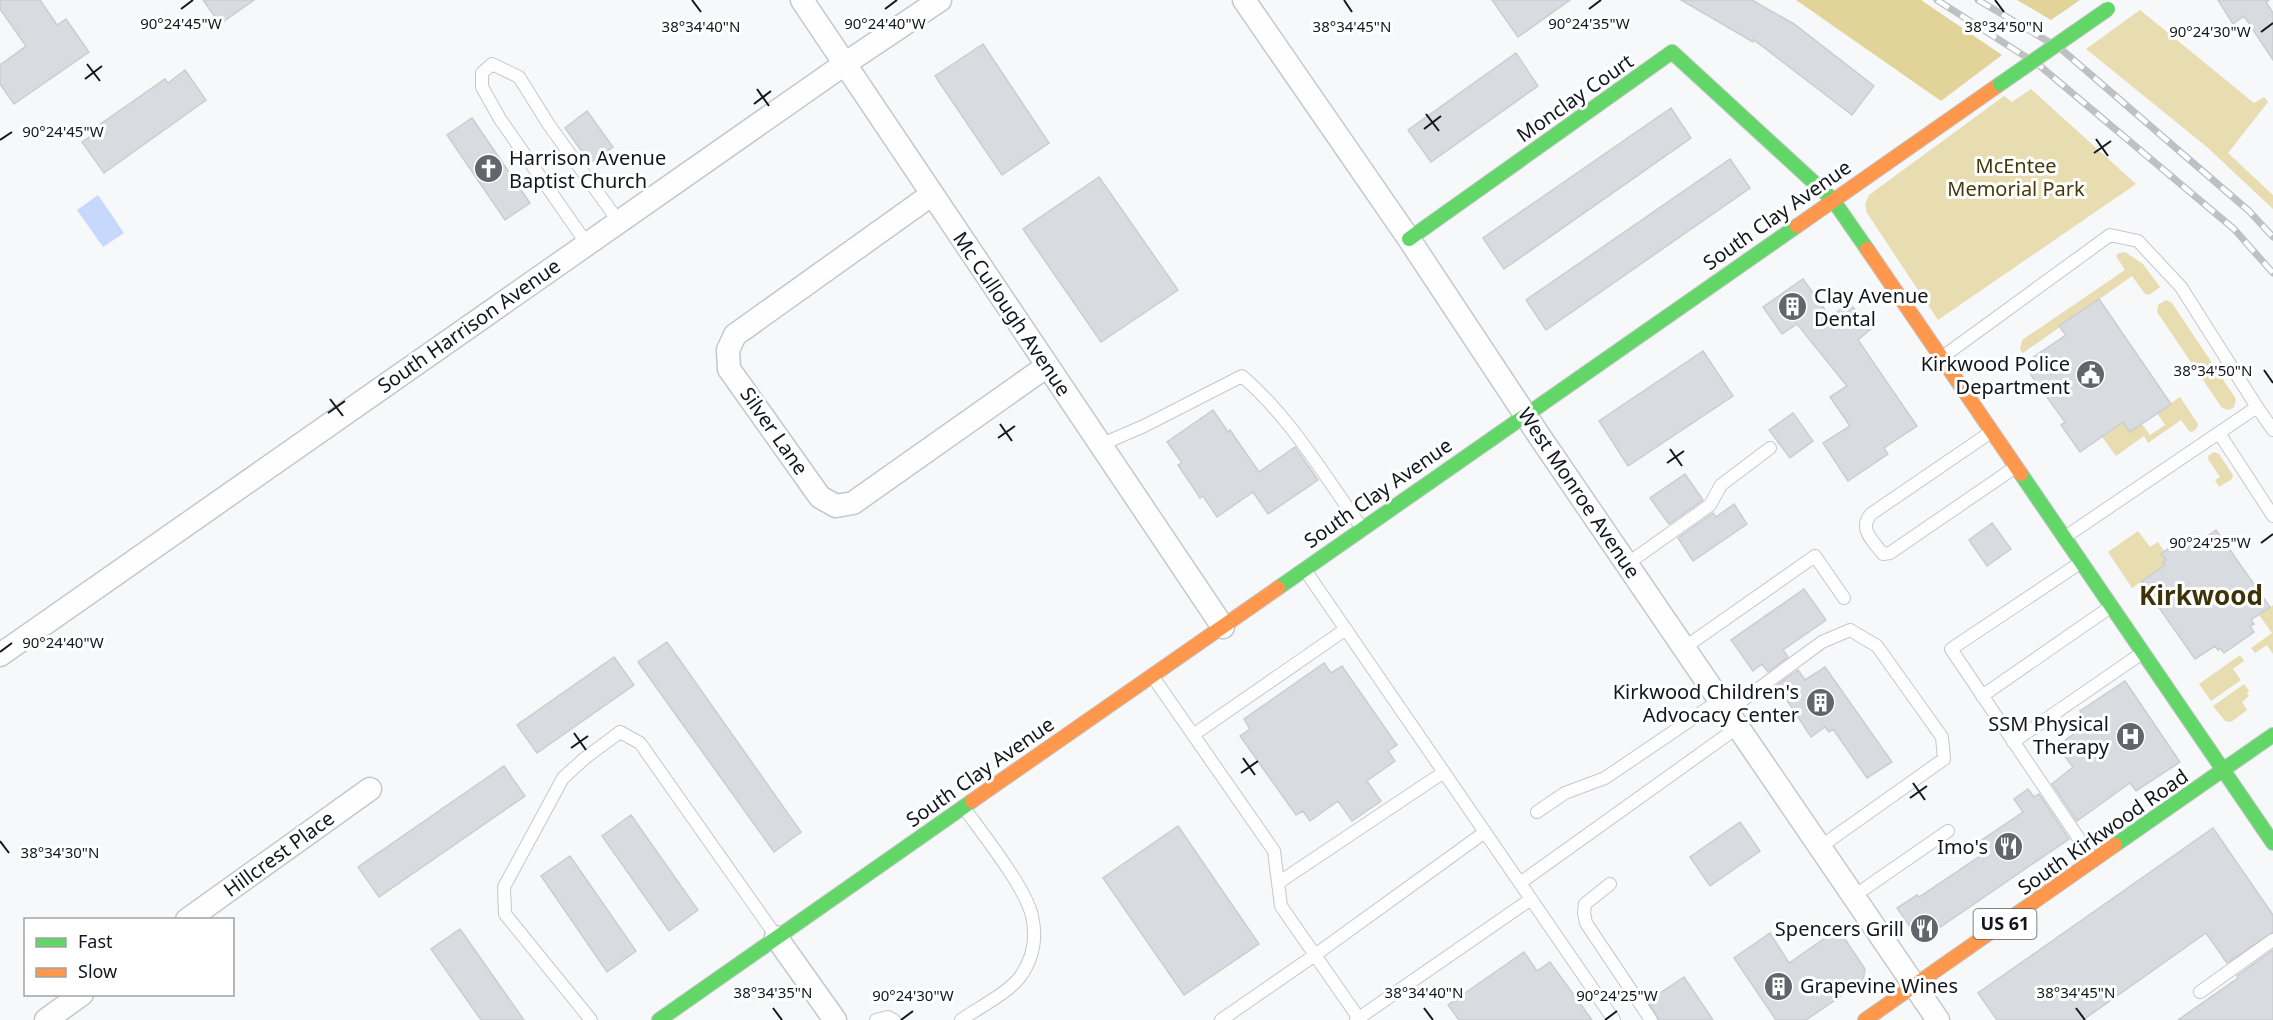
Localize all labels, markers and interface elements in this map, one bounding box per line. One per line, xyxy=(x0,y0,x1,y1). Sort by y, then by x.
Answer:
text: 90°24'45"W xyxy=(140,13,222,33)
text: 90°24'40"W xyxy=(844,13,926,33)
text: 90°24'35"W xyxy=(1548,13,1630,33)
text: 38°34'40"N xyxy=(662,16,740,36)
text: 38°34'45"N xyxy=(1313,16,1391,36)
text: 38°34'50"N xyxy=(1965,16,2043,36)
text: 90°24'30"W xyxy=(2169,21,2251,41)
street label: Monclay Court xyxy=(1511,47,1638,148)
text: 90°24'45"W xyxy=(22,121,104,141)
place label: Harrison Avenue Baptist Church xyxy=(509,144,666,194)
park label: McEntee Memorial Park xyxy=(1947,152,2085,202)
church icon: Harrison Avenue Baptist Church xyxy=(472,153,504,185)
street label: South Clay Avenue xyxy=(1697,153,1856,276)
street label: Mc Cullough Avenue xyxy=(947,226,1078,401)
street label: South Harrison Avenue xyxy=(372,252,566,399)
place label: Clay Avenue Dental xyxy=(1814,282,1929,332)
building icon: Clay Avenue Dental xyxy=(1777,291,1809,323)
place label: Kirkwood Police Department xyxy=(1921,350,2070,400)
public building icon: Kirkwood Police Department xyxy=(2075,359,2107,391)
text: 38°34'50"N xyxy=(2174,360,2252,380)
street label: Silver Lane xyxy=(734,381,815,480)
street label: West Monroe Avenue xyxy=(1512,402,1647,583)
street label: South Clay Avenue xyxy=(1298,431,1457,554)
text: 90°24'25"W xyxy=(2169,532,2251,552)
district label: Kirkwood xyxy=(2139,577,2263,613)
text: 90°24'40"W xyxy=(22,632,104,652)
place label: Kirkwood Children's Advocacy Center xyxy=(1613,678,1799,728)
building icon: Kirkwood Children's Advocacy Center xyxy=(1804,687,1836,719)
street label: South Clay Avenue xyxy=(900,710,1059,833)
place label: SSM Physical Therapy xyxy=(1988,710,2110,760)
hospital icon: SSM Physical Therapy xyxy=(2114,720,2146,752)
street label: South Kirkwood Road xyxy=(2012,763,2193,901)
street label: Hillcrest Place xyxy=(218,804,339,903)
restaurant icon: Imo's xyxy=(1993,831,2025,863)
place label: Imo's xyxy=(1937,833,1988,860)
text: 38°34'30"N xyxy=(21,842,99,862)
road number: US 61 xyxy=(1974,909,2036,939)
restaurant icon: Spencers Grill xyxy=(1909,913,1941,945)
place label: Spencers Grill xyxy=(1775,915,1904,942)
legend xyxy=(24,918,234,996)
text: Fast xyxy=(78,929,113,953)
text: Slow xyxy=(78,959,117,983)
building icon: Grapevine Wines xyxy=(1763,970,1795,1002)
place label: Grapevine Wines xyxy=(1800,972,1958,999)
text: 38°34'35"N xyxy=(734,982,812,1002)
text: 38°34'40"N xyxy=(1385,982,1463,1002)
text: 38°34'45"N xyxy=(2037,982,2115,1002)
text: 90°24'30"W xyxy=(872,985,954,1005)
text: 90°24'25"W xyxy=(1576,985,1658,1005)

